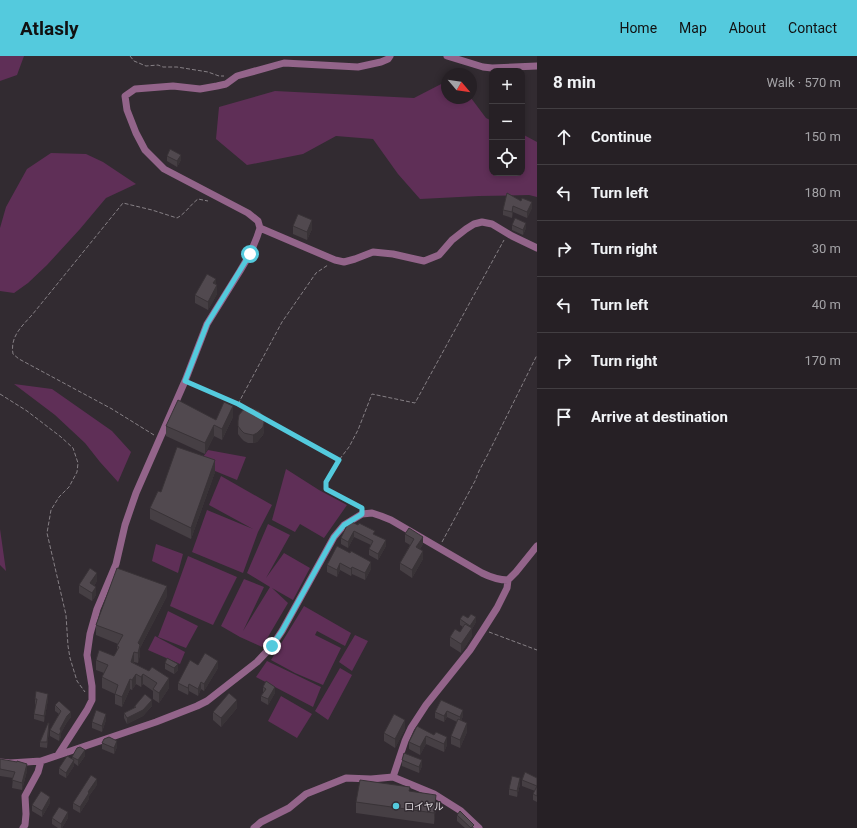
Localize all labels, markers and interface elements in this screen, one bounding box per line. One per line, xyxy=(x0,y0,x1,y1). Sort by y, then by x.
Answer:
text: Atlasly xyxy=(20,17,79,40)
text: Home xyxy=(619,20,657,36)
text: Map xyxy=(679,20,707,36)
text: About xyxy=(729,20,766,36)
text: Contact xyxy=(788,20,837,36)
north arrow xyxy=(441,68,477,104)
map controls xyxy=(489,68,525,176)
button: + xyxy=(489,68,525,104)
text: 8 min xyxy=(553,72,596,92)
text: Walk · 570 m xyxy=(766,75,841,90)
button: − xyxy=(489,104,525,140)
icon: ahead xyxy=(553,126,575,148)
text: Continue xyxy=(591,128,652,146)
text: 150 m xyxy=(804,129,841,144)
button: locate xyxy=(489,140,525,176)
icon: left xyxy=(553,182,575,204)
text: Turn left xyxy=(591,184,648,202)
text: 180 m xyxy=(804,185,841,200)
icon: right xyxy=(553,238,575,260)
text: Turn right xyxy=(591,240,657,258)
text: 30 m xyxy=(812,241,841,256)
route start xyxy=(241,245,259,263)
icon: left xyxy=(553,294,575,316)
text: Turn left xyxy=(591,296,648,314)
text: 40 m xyxy=(812,297,841,312)
icon: right xyxy=(553,350,575,372)
text: Turn right xyxy=(591,352,657,370)
text: 170 m xyxy=(804,353,841,368)
icon: arrive xyxy=(553,406,575,428)
text: Arrive at destination xyxy=(591,408,728,426)
route end xyxy=(263,637,281,655)
marker: ロイヤル xyxy=(391,801,401,811)
place label: ロイヤル xyxy=(404,801,444,812)

